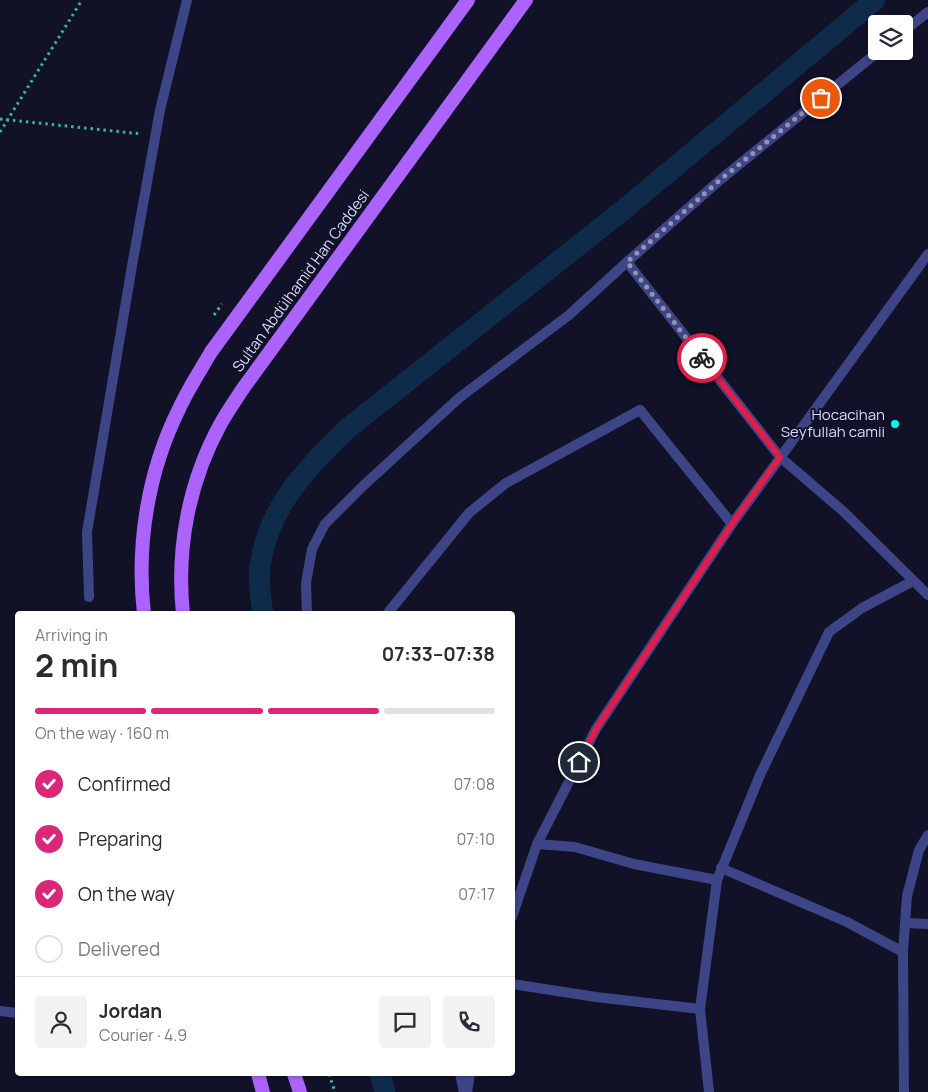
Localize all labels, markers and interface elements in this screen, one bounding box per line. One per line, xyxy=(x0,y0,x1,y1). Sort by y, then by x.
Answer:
map controls xyxy=(868,15,913,60)
button: layers xyxy=(868,15,913,60)
pin xyxy=(800,77,842,119)
icon: bag xyxy=(807,84,835,112)
street label: Sultan Abdülhamid Han Caddesi xyxy=(227,185,374,376)
courier xyxy=(677,333,727,383)
icon: bike xyxy=(688,344,716,372)
place label: Hocacihan Seyfullah camii xyxy=(781,404,885,442)
marker: Hocacihan Seyfullah camii xyxy=(889,418,901,430)
text: Arriving in xyxy=(35,624,108,646)
text: 07:33–07:38 xyxy=(382,641,495,667)
text: 2 min xyxy=(35,643,118,687)
text: On the way · 160 m xyxy=(35,722,169,744)
pin xyxy=(558,741,600,783)
icon: home xyxy=(565,748,593,776)
icon: check xyxy=(35,770,63,798)
text: Confirmed xyxy=(78,771,171,797)
text: 07:08 xyxy=(453,773,495,795)
icon: check xyxy=(35,825,63,853)
text: Preparing xyxy=(78,826,163,852)
text: 07:10 xyxy=(456,828,495,850)
icon: check xyxy=(35,880,63,908)
text: On the way xyxy=(78,881,175,907)
text: 07:17 xyxy=(458,883,495,905)
text: Delivered xyxy=(78,936,160,962)
button: person xyxy=(35,996,87,1048)
button: chat xyxy=(379,996,431,1048)
button: phone xyxy=(443,996,495,1048)
text: Jordan xyxy=(99,998,162,1024)
text: Courier · 4.9 xyxy=(99,1024,187,1046)

